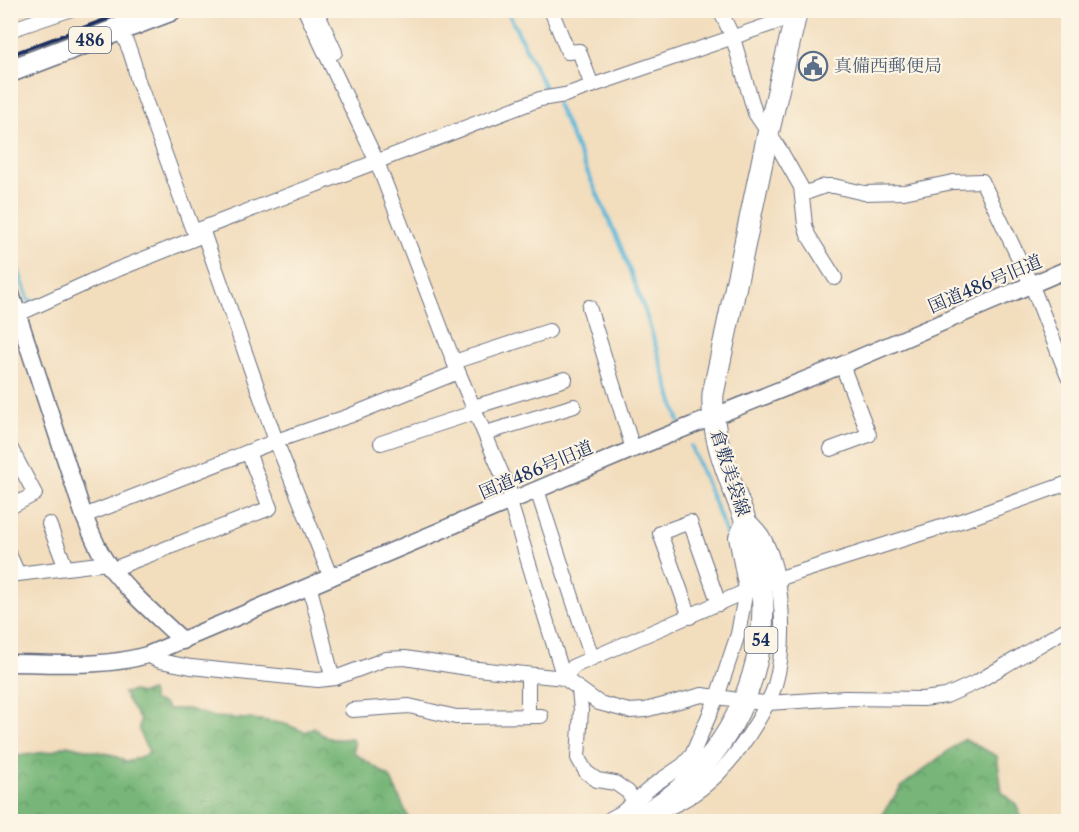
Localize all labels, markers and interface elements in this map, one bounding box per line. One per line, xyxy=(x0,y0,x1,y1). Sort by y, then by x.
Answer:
road number: 486 xyxy=(69,27,111,53)
public building icon: 真備西郵便局 xyxy=(797,50,829,82)
place label: 真備西郵便局 xyxy=(834,55,942,77)
street label: 国道486号旧道 xyxy=(925,250,1045,318)
street label: 倉敷美袋線 xyxy=(706,427,754,519)
street label: 国道486号旧道 xyxy=(476,436,596,504)
road number: 54 xyxy=(744,627,777,653)

